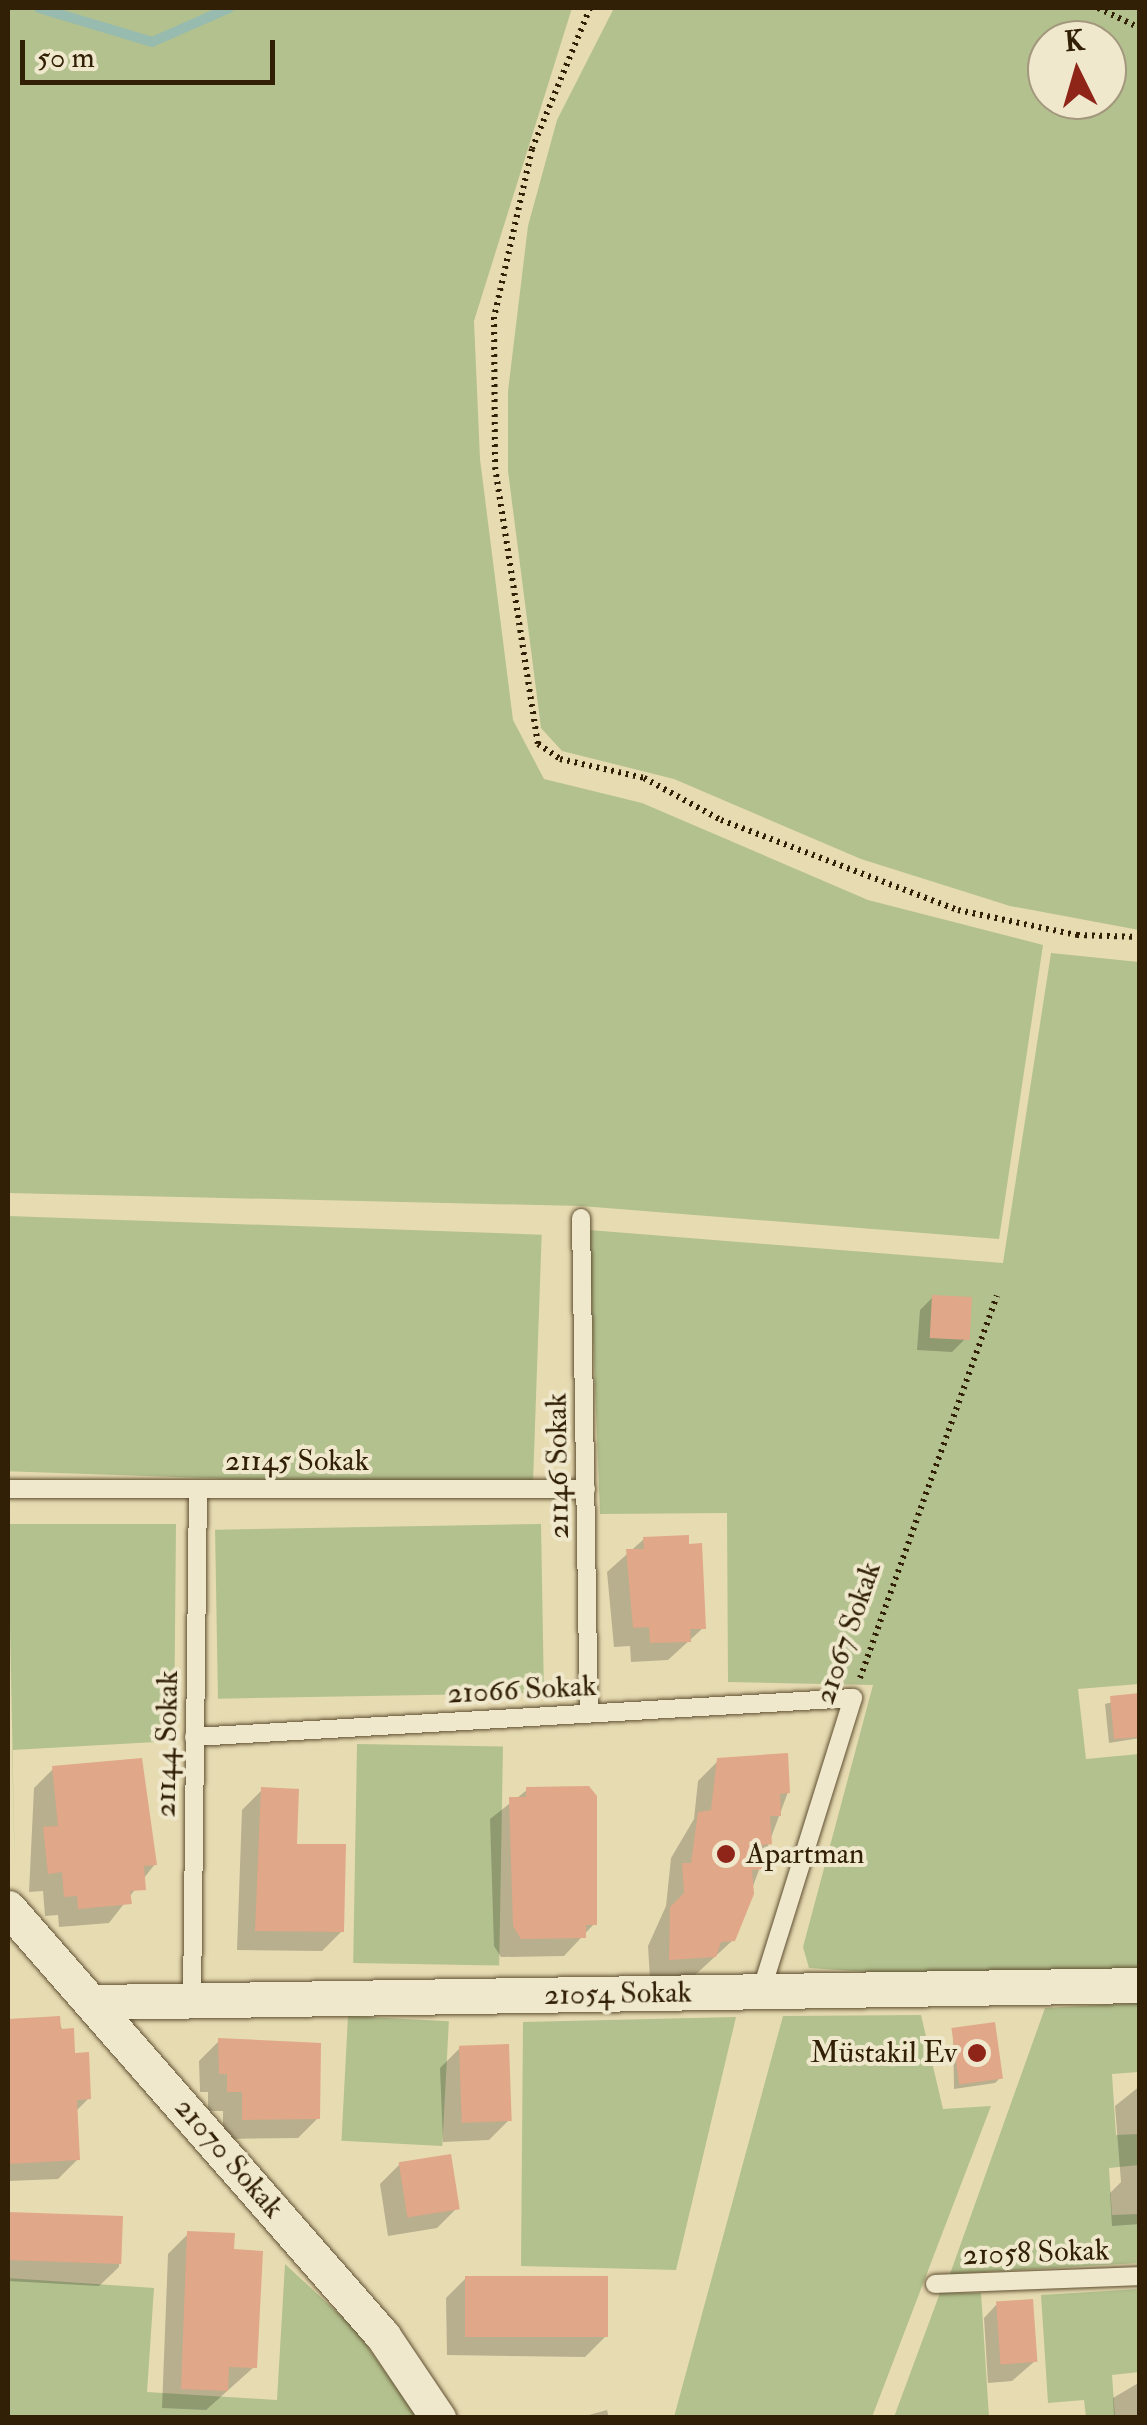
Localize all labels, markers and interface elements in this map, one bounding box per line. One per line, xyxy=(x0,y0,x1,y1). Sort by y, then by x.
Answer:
scale bar xyxy=(25,20,280,82)
north arrow xyxy=(1027,20,1127,120)
text: K xyxy=(1063,23,1086,60)
text: 50 m xyxy=(37,39,95,76)
street label: 21146 Sokak xyxy=(539,1393,577,1539)
street label: 21145 Sokak xyxy=(225,1443,369,1479)
street label: 21067 Sokak xyxy=(807,1557,889,1709)
street label: 21066 Sokak xyxy=(446,1668,598,1712)
street label: 21144 Sokak xyxy=(148,1670,186,1818)
place label: Apartman xyxy=(746,1836,865,1872)
marker: Apartman xyxy=(715,1843,737,1865)
street label: 21054 Sokak xyxy=(544,1975,692,2013)
place label: Müstakil Ev xyxy=(810,2035,957,2071)
marker: Müstakil Ev xyxy=(966,2042,988,2064)
street label: 21070 Sokak xyxy=(167,2090,291,2226)
street label: 21058 Sokak xyxy=(962,2232,1110,2274)

